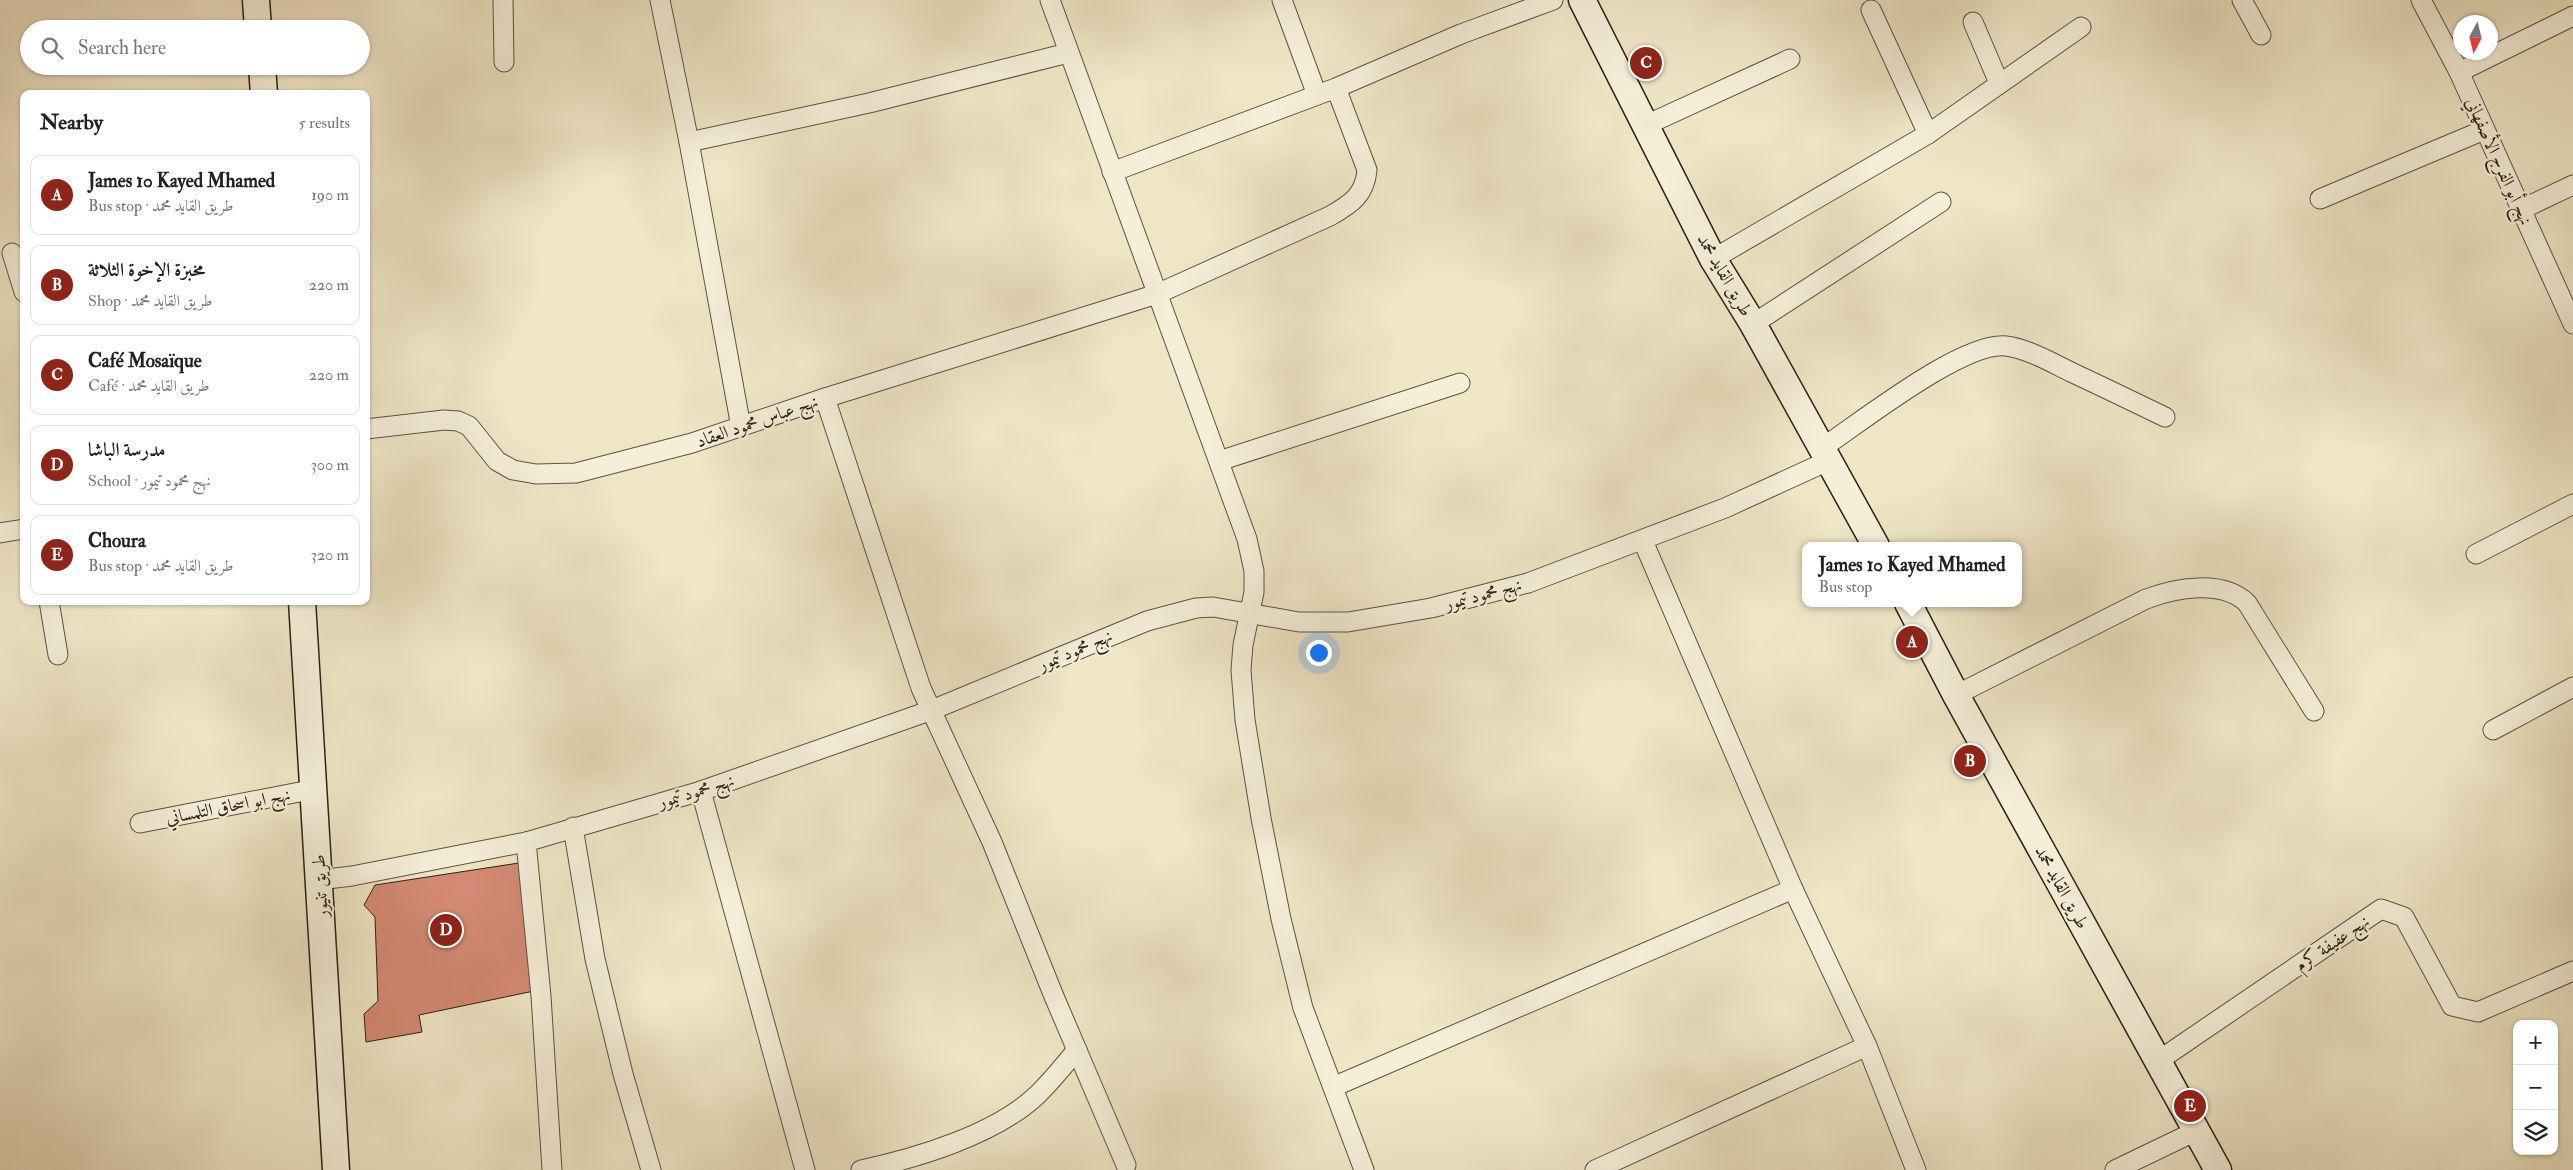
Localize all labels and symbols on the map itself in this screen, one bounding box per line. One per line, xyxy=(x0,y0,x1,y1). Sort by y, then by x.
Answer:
north arrow xyxy=(2453,15,2498,60)
pin: C xyxy=(1630,44,1662,82)
street label: نهج أبو الفرج الأصفهاني xyxy=(2456,93,2539,230)
street label: طريق القايد محمد xyxy=(1692,230,1757,321)
street label: نهج عباس محمود العقاد xyxy=(693,390,822,457)
street label: نهج محمود تيمور xyxy=(1440,573,1525,620)
pin: A xyxy=(1896,623,1928,661)
street label: نهج محمود تيمور xyxy=(1033,624,1118,681)
your location xyxy=(1306,640,1332,666)
pin: B xyxy=(1954,742,1986,780)
street label: نهج محمود تيمور xyxy=(653,769,738,818)
street label: نهج ابو اسحاق التلمساني xyxy=(164,783,293,834)
street label: طريق القايد محمد xyxy=(2029,842,2094,933)
street label: طريق تنيور xyxy=(307,854,334,920)
street label: نهج عفيفة كرم xyxy=(2290,910,2376,980)
pin: D xyxy=(430,911,462,949)
pin: E xyxy=(2174,1087,2206,1125)

